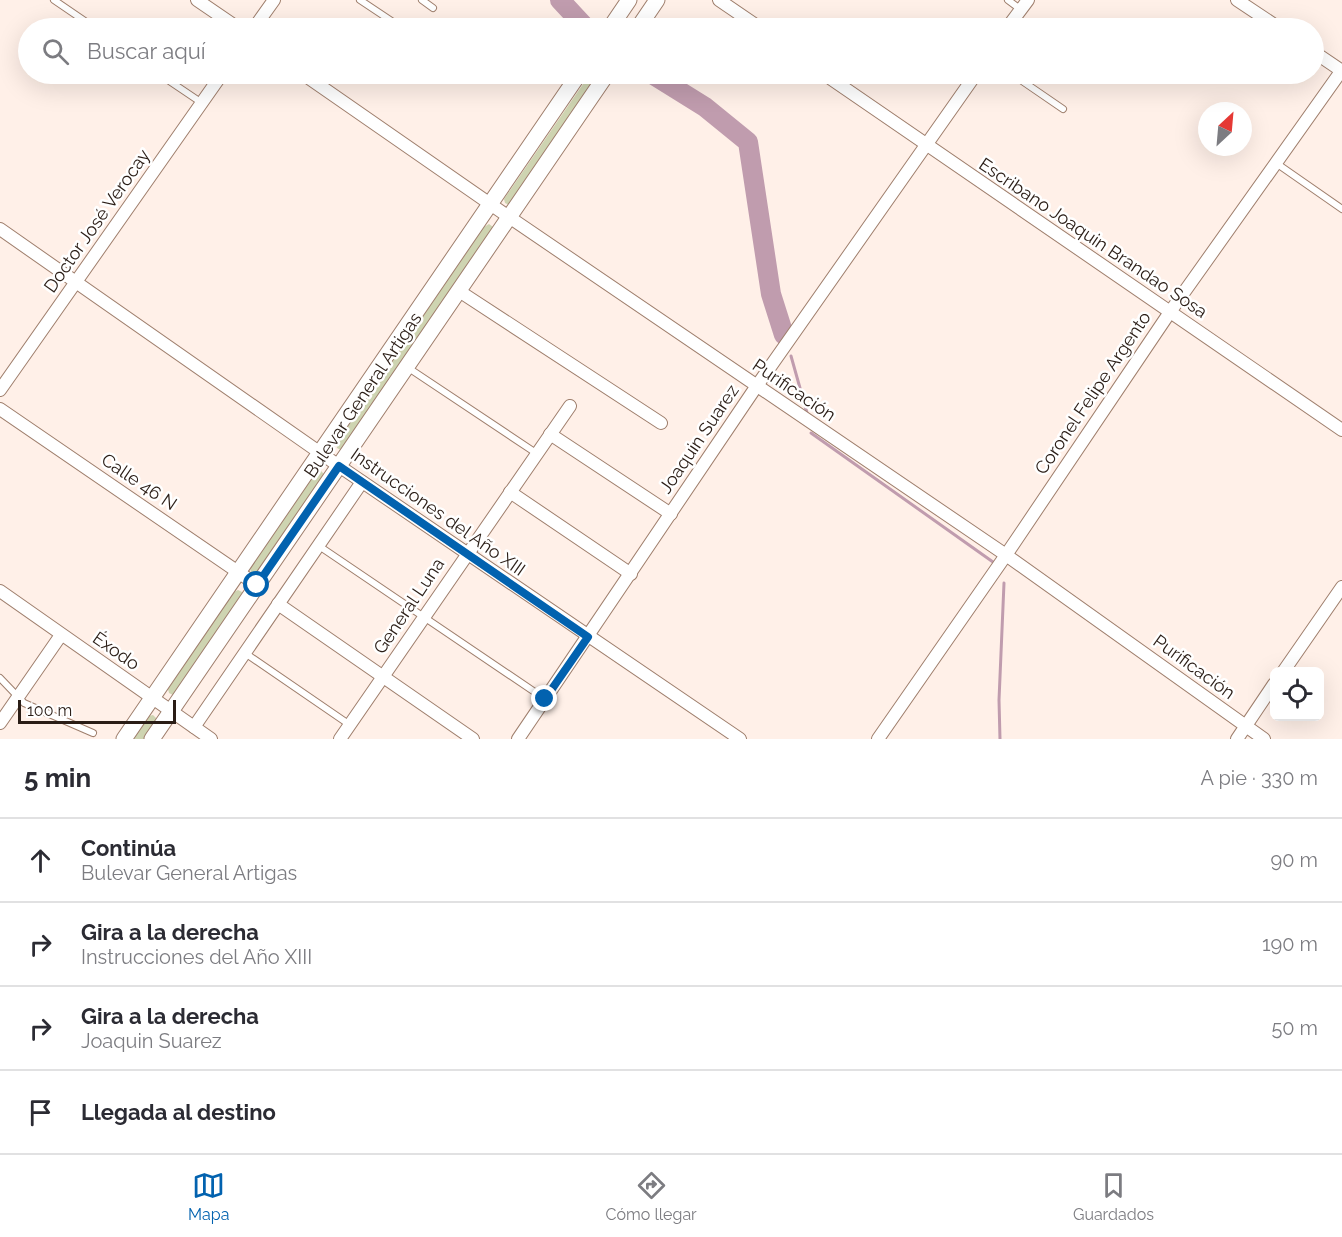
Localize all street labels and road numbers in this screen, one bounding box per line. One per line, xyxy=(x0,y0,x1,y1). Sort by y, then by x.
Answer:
street label: Doctor José Verocay xyxy=(39,145,154,296)
street label: Escribano Joaquin Brandao Sosa xyxy=(975,153,1211,322)
street label: Coronel Felipe Argento xyxy=(1030,307,1155,478)
street label: Bulevar General Artigas xyxy=(299,308,426,481)
street label: Purificación xyxy=(749,354,840,425)
street label: Joaquin Suarez xyxy=(654,380,743,497)
street label: Instrucciones del Año XIII xyxy=(347,443,530,580)
street label: Calle 46 N xyxy=(98,449,181,514)
street label: General Luna xyxy=(369,554,448,658)
street label: Éxodo xyxy=(89,626,145,674)
street label: Purificación xyxy=(1149,630,1239,703)

